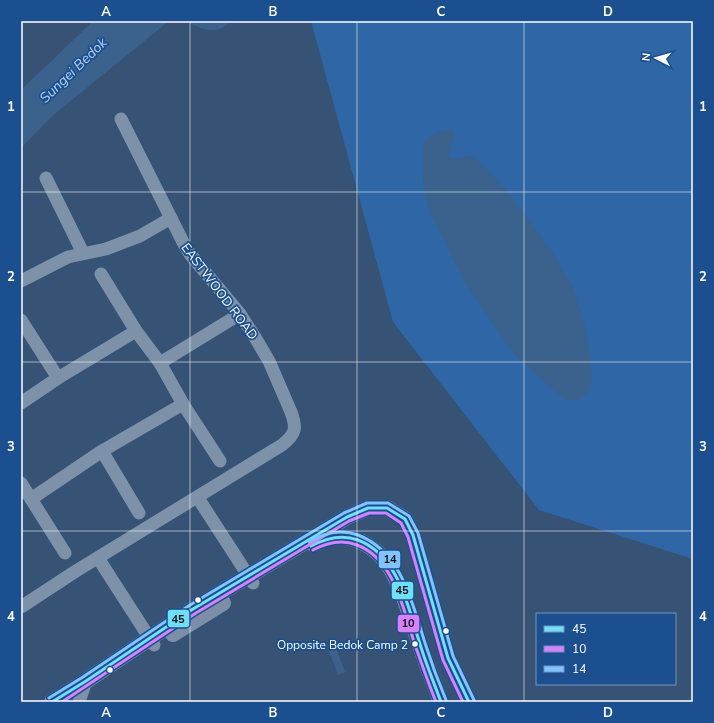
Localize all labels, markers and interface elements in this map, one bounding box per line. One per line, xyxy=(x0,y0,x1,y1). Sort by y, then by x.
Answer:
text: A xyxy=(101,3,111,21)
text: B xyxy=(269,3,278,21)
text: C xyxy=(437,3,446,21)
text: D xyxy=(603,3,613,21)
water label: Sungei Bedok xyxy=(36,33,112,107)
north arrow xyxy=(636,38,676,78)
text: N xyxy=(639,52,654,62)
text: 1 xyxy=(7,98,15,116)
text: 1 xyxy=(699,98,707,116)
street label: EASTWOOD ROAD xyxy=(177,239,262,344)
text: 2 xyxy=(7,268,15,286)
text: 2 xyxy=(699,268,707,286)
text: 3 xyxy=(7,438,15,456)
text: 3 xyxy=(699,438,707,456)
line badge: 14 xyxy=(378,550,401,569)
text: 14 xyxy=(383,552,397,567)
line badge: 45 xyxy=(391,581,414,600)
text: 45 xyxy=(395,583,409,598)
unlabelled marker xyxy=(193,595,203,605)
text: 4 xyxy=(7,608,15,626)
text: 4 xyxy=(699,608,707,626)
line badge: 45 xyxy=(167,609,190,628)
text: 45 xyxy=(171,612,185,627)
legend xyxy=(536,613,676,685)
line badge: 10 xyxy=(397,614,420,633)
text: 10 xyxy=(401,616,415,631)
text: 45 xyxy=(572,621,586,637)
unlabelled marker xyxy=(441,626,451,636)
place label: Opposite Bedok Camp 2 xyxy=(277,637,408,653)
marker: Opposite Bedok Camp 2 xyxy=(410,639,420,649)
text: 10 xyxy=(572,641,586,657)
text: 14 xyxy=(572,661,586,677)
unlabelled marker xyxy=(105,665,115,675)
text: A xyxy=(101,704,111,722)
text: B xyxy=(269,704,278,722)
text: C xyxy=(437,704,446,722)
text: D xyxy=(603,704,613,722)

